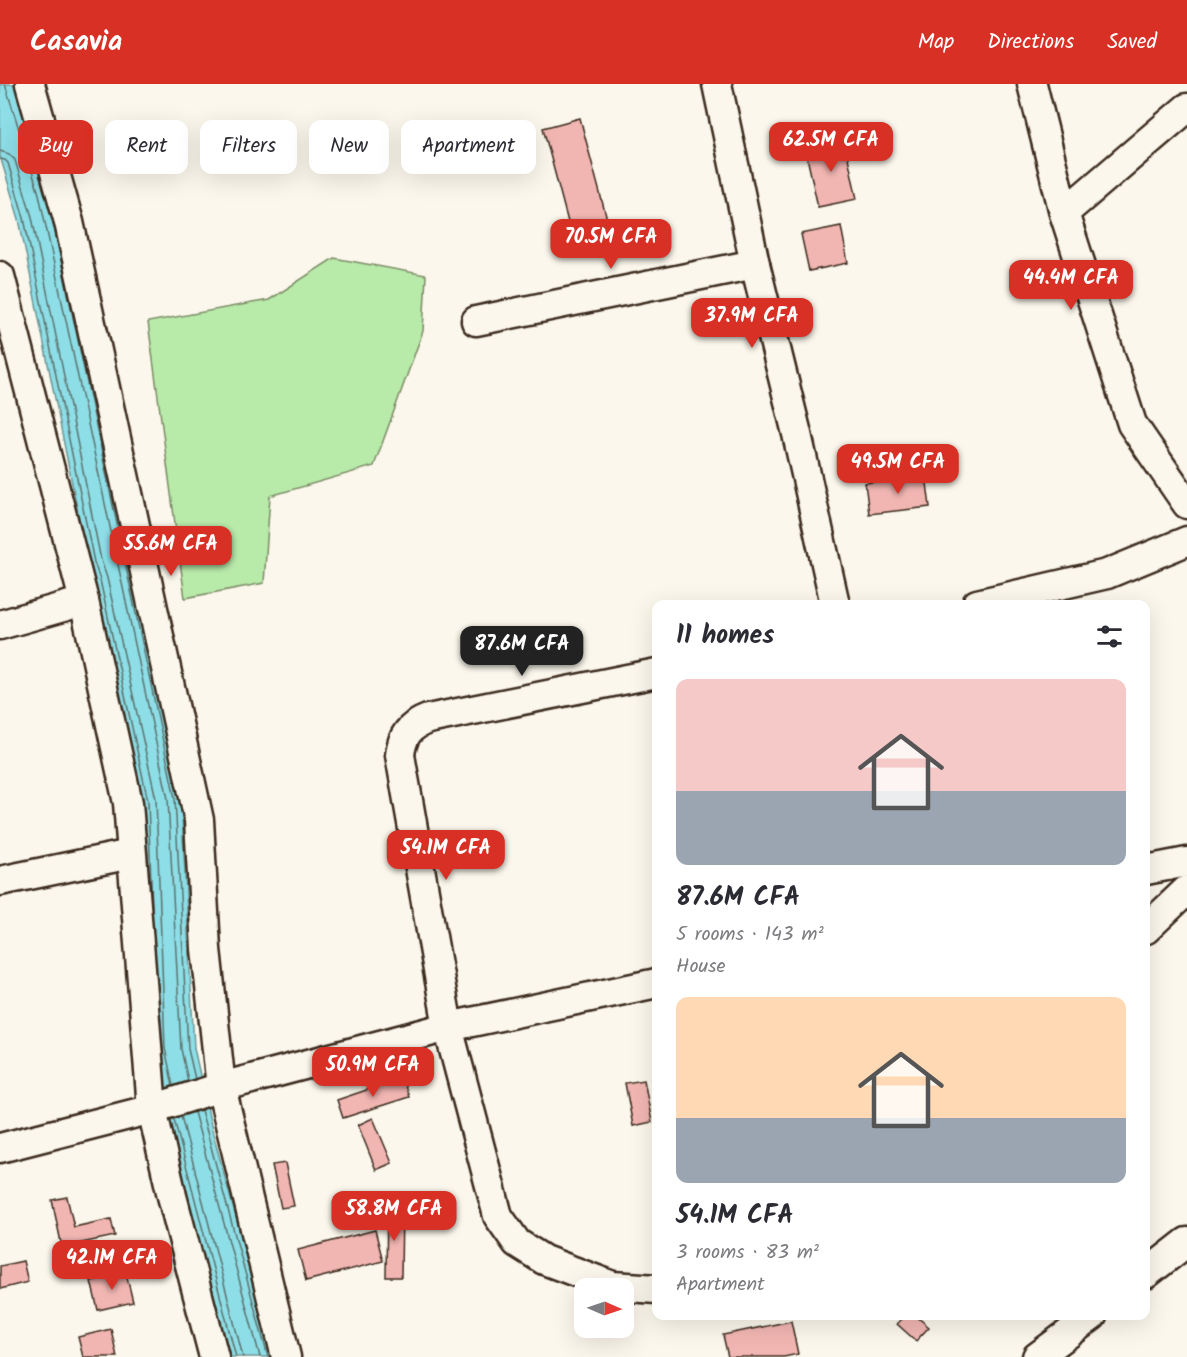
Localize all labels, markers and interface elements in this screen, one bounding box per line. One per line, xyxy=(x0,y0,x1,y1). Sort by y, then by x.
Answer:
text: Casavia xyxy=(30,20,122,65)
text: Map xyxy=(918,26,954,59)
text: Directions xyxy=(987,26,1074,59)
text: Saved xyxy=(1107,26,1157,59)
chip: Buy xyxy=(18,120,93,174)
chip: Rent xyxy=(105,120,188,174)
chip: Filters xyxy=(200,120,297,174)
chip: New xyxy=(309,120,389,174)
chip: Apartment xyxy=(401,120,536,174)
pin: 62.5M CFA xyxy=(762,122,900,173)
text: 62.5M CFA xyxy=(783,125,879,157)
pin: 70.5M CFA xyxy=(542,219,680,270)
text: 70.5M CFA xyxy=(564,222,658,254)
pin: 44.4M CFA xyxy=(1002,260,1140,311)
text: 44.4M CFA xyxy=(1023,263,1119,295)
pin: 37.9M CFA xyxy=(683,298,821,349)
text: 37.9M CFA xyxy=(705,301,799,333)
pin: 49.5M CFA xyxy=(829,444,967,495)
text: 49.5M CFA xyxy=(851,447,945,479)
pin: 55.6M CFA xyxy=(102,526,240,577)
text: 55.6M CFA xyxy=(124,529,218,561)
text: 11 homes xyxy=(676,615,774,657)
icon: filters xyxy=(1093,620,1126,653)
pin: 87.6M CFA xyxy=(453,626,591,677)
text: 87.6M CFA xyxy=(474,629,570,661)
icon: home xyxy=(847,718,955,826)
pin: 54.1M CFA xyxy=(377,830,515,881)
text: 54.1M CFA xyxy=(401,833,491,865)
text: 87.6M CFA xyxy=(676,877,800,919)
text: 5 rooms · 143 m² xyxy=(676,919,824,951)
text: House xyxy=(676,951,726,983)
icon: home xyxy=(847,1036,955,1144)
pin: 50.9M CFA xyxy=(304,1047,442,1098)
text: 50.9M CFA xyxy=(326,1050,420,1082)
pin: 58.8M CFA xyxy=(325,1191,463,1242)
text: 58.8M CFA xyxy=(345,1194,443,1226)
text: 54.1M CFA xyxy=(676,1195,794,1237)
text: 3 rooms · 83 m² xyxy=(676,1237,819,1269)
pin: 42.1M CFA xyxy=(43,1240,181,1291)
text: 42.1M CFA xyxy=(66,1243,158,1275)
text: Apartment xyxy=(676,1269,765,1301)
north arrow xyxy=(574,1278,634,1338)
map controls xyxy=(574,1278,634,1338)

